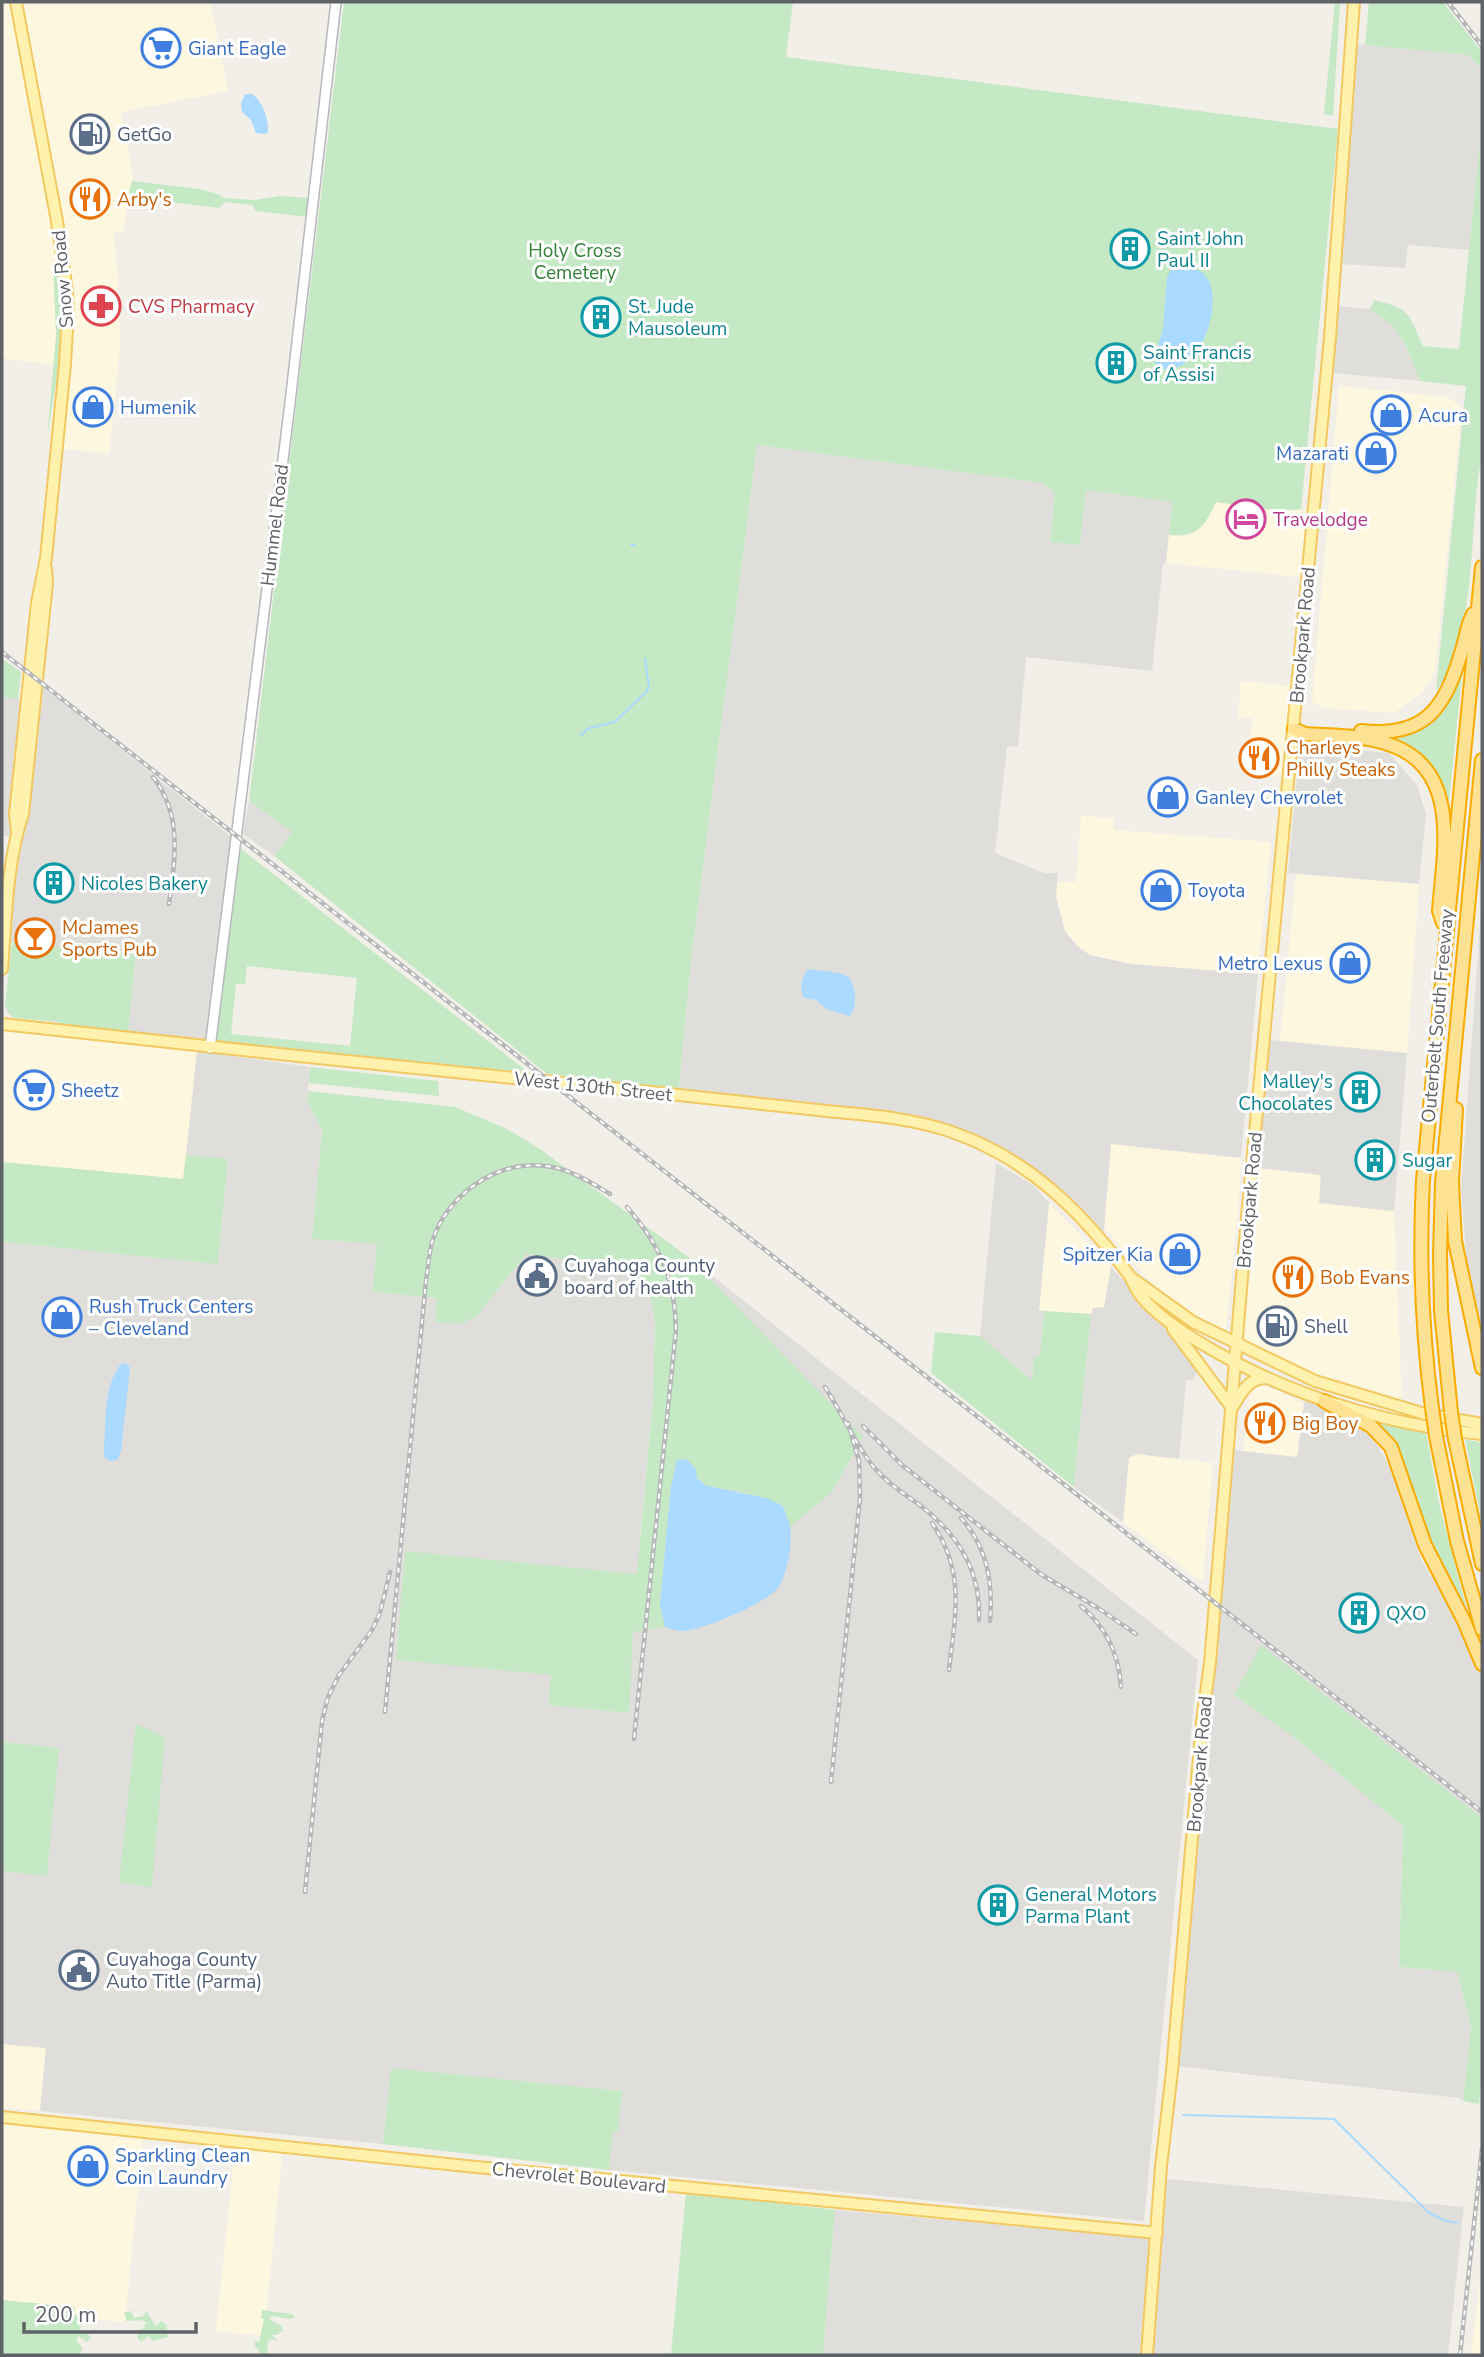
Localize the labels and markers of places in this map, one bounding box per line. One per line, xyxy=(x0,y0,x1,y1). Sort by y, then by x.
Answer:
supermarket icon: Giant Eagle xyxy=(140,27,182,69)
place label: Giant Eagle xyxy=(188,36,286,62)
fuel station icon: GetGo xyxy=(69,113,111,155)
place label: GetGo xyxy=(117,122,172,148)
restaurant icon: Arby's xyxy=(69,178,111,220)
place label: Arby's xyxy=(117,187,172,213)
place label: Saint John Paul II xyxy=(1157,226,1244,274)
building icon: Saint John Paul II xyxy=(1109,228,1151,270)
pharmacy icon: CVS Pharmacy xyxy=(80,285,122,327)
place label: CVS Pharmacy xyxy=(128,294,255,320)
place label: St. Jude Mausoleum xyxy=(628,294,727,342)
building icon: St. Jude Mausoleum xyxy=(580,296,622,338)
place label: Saint Francis of Assisi xyxy=(1143,340,1252,388)
building icon: Saint Francis of Assisi xyxy=(1095,342,1137,384)
shop icon: Humenik xyxy=(72,386,114,428)
shop icon: Acura xyxy=(1370,394,1412,436)
place label: Humenik xyxy=(120,395,197,421)
place label: Acura xyxy=(1418,403,1468,429)
shop icon: Mazarati xyxy=(1355,432,1397,474)
place label: Mazarati xyxy=(1276,441,1349,467)
hotel icon: Travelodge xyxy=(1225,498,1267,540)
place label: Travelodge xyxy=(1273,507,1368,533)
place label: Charleys Philly Steaks xyxy=(1286,735,1396,783)
restaurant icon: Charleys Philly Steaks xyxy=(1238,737,1280,779)
shop icon: Ganley Chevrolet xyxy=(1147,776,1189,818)
place label: Ganley Chevrolet xyxy=(1195,785,1343,811)
building icon: Nicoles Bakery xyxy=(33,862,75,904)
shop icon: Toyota xyxy=(1140,869,1182,911)
place label: Nicoles Bakery xyxy=(81,871,208,897)
place label: Toyota xyxy=(1188,878,1245,904)
place label: McJames Sports Pub xyxy=(62,915,157,963)
bar icon: McJames Sports Pub xyxy=(14,917,56,959)
shop icon: Metro Lexus xyxy=(1329,942,1371,984)
place label: Metro Lexus xyxy=(1218,951,1323,977)
supermarket icon: Sheetz xyxy=(13,1069,55,1111)
place label: Malley's Chocolates xyxy=(1238,1069,1333,1117)
building icon: Malley's Chocolates xyxy=(1339,1071,1381,1113)
place label: Sheetz xyxy=(61,1078,119,1104)
building icon: Sugar xyxy=(1354,1139,1396,1181)
place label: Sugar xyxy=(1402,1148,1453,1174)
shop icon: Spitzer Kia xyxy=(1159,1233,1201,1275)
place label: Spitzer Kia xyxy=(1062,1242,1153,1268)
place label: Cuyahoga County board of health xyxy=(564,1253,715,1301)
public building icon: Cuyahoga County board of health xyxy=(516,1255,558,1297)
restaurant icon: Bob Evans xyxy=(1272,1256,1314,1298)
place label: Bob Evans xyxy=(1320,1265,1410,1291)
place label: Rush Truck Centers – Cleveland xyxy=(89,1294,253,1342)
shop icon: Rush Truck Centers – Cleveland xyxy=(41,1296,83,1338)
fuel station icon: Shell xyxy=(1256,1305,1298,1347)
place label: Shell xyxy=(1304,1314,1348,1340)
restaurant icon: Big Boy xyxy=(1244,1402,1286,1444)
place label: Big Boy xyxy=(1292,1411,1359,1437)
building icon: QXO xyxy=(1338,1592,1380,1634)
place label: QXO xyxy=(1386,1601,1427,1627)
place label: General Motors Parma Plant xyxy=(1025,1882,1157,1930)
building icon: General Motors Parma Plant xyxy=(977,1884,1019,1926)
place label: Cuyahoga County Auto Title (Parma) xyxy=(106,1947,262,1995)
public building icon: Cuyahoga County Auto Title (Parma) xyxy=(58,1949,100,1991)
place label: Sparkling Clean Coin Laundry xyxy=(115,2143,250,2191)
shop icon: Sparkling Clean Coin Laundry xyxy=(67,2145,109,2187)

